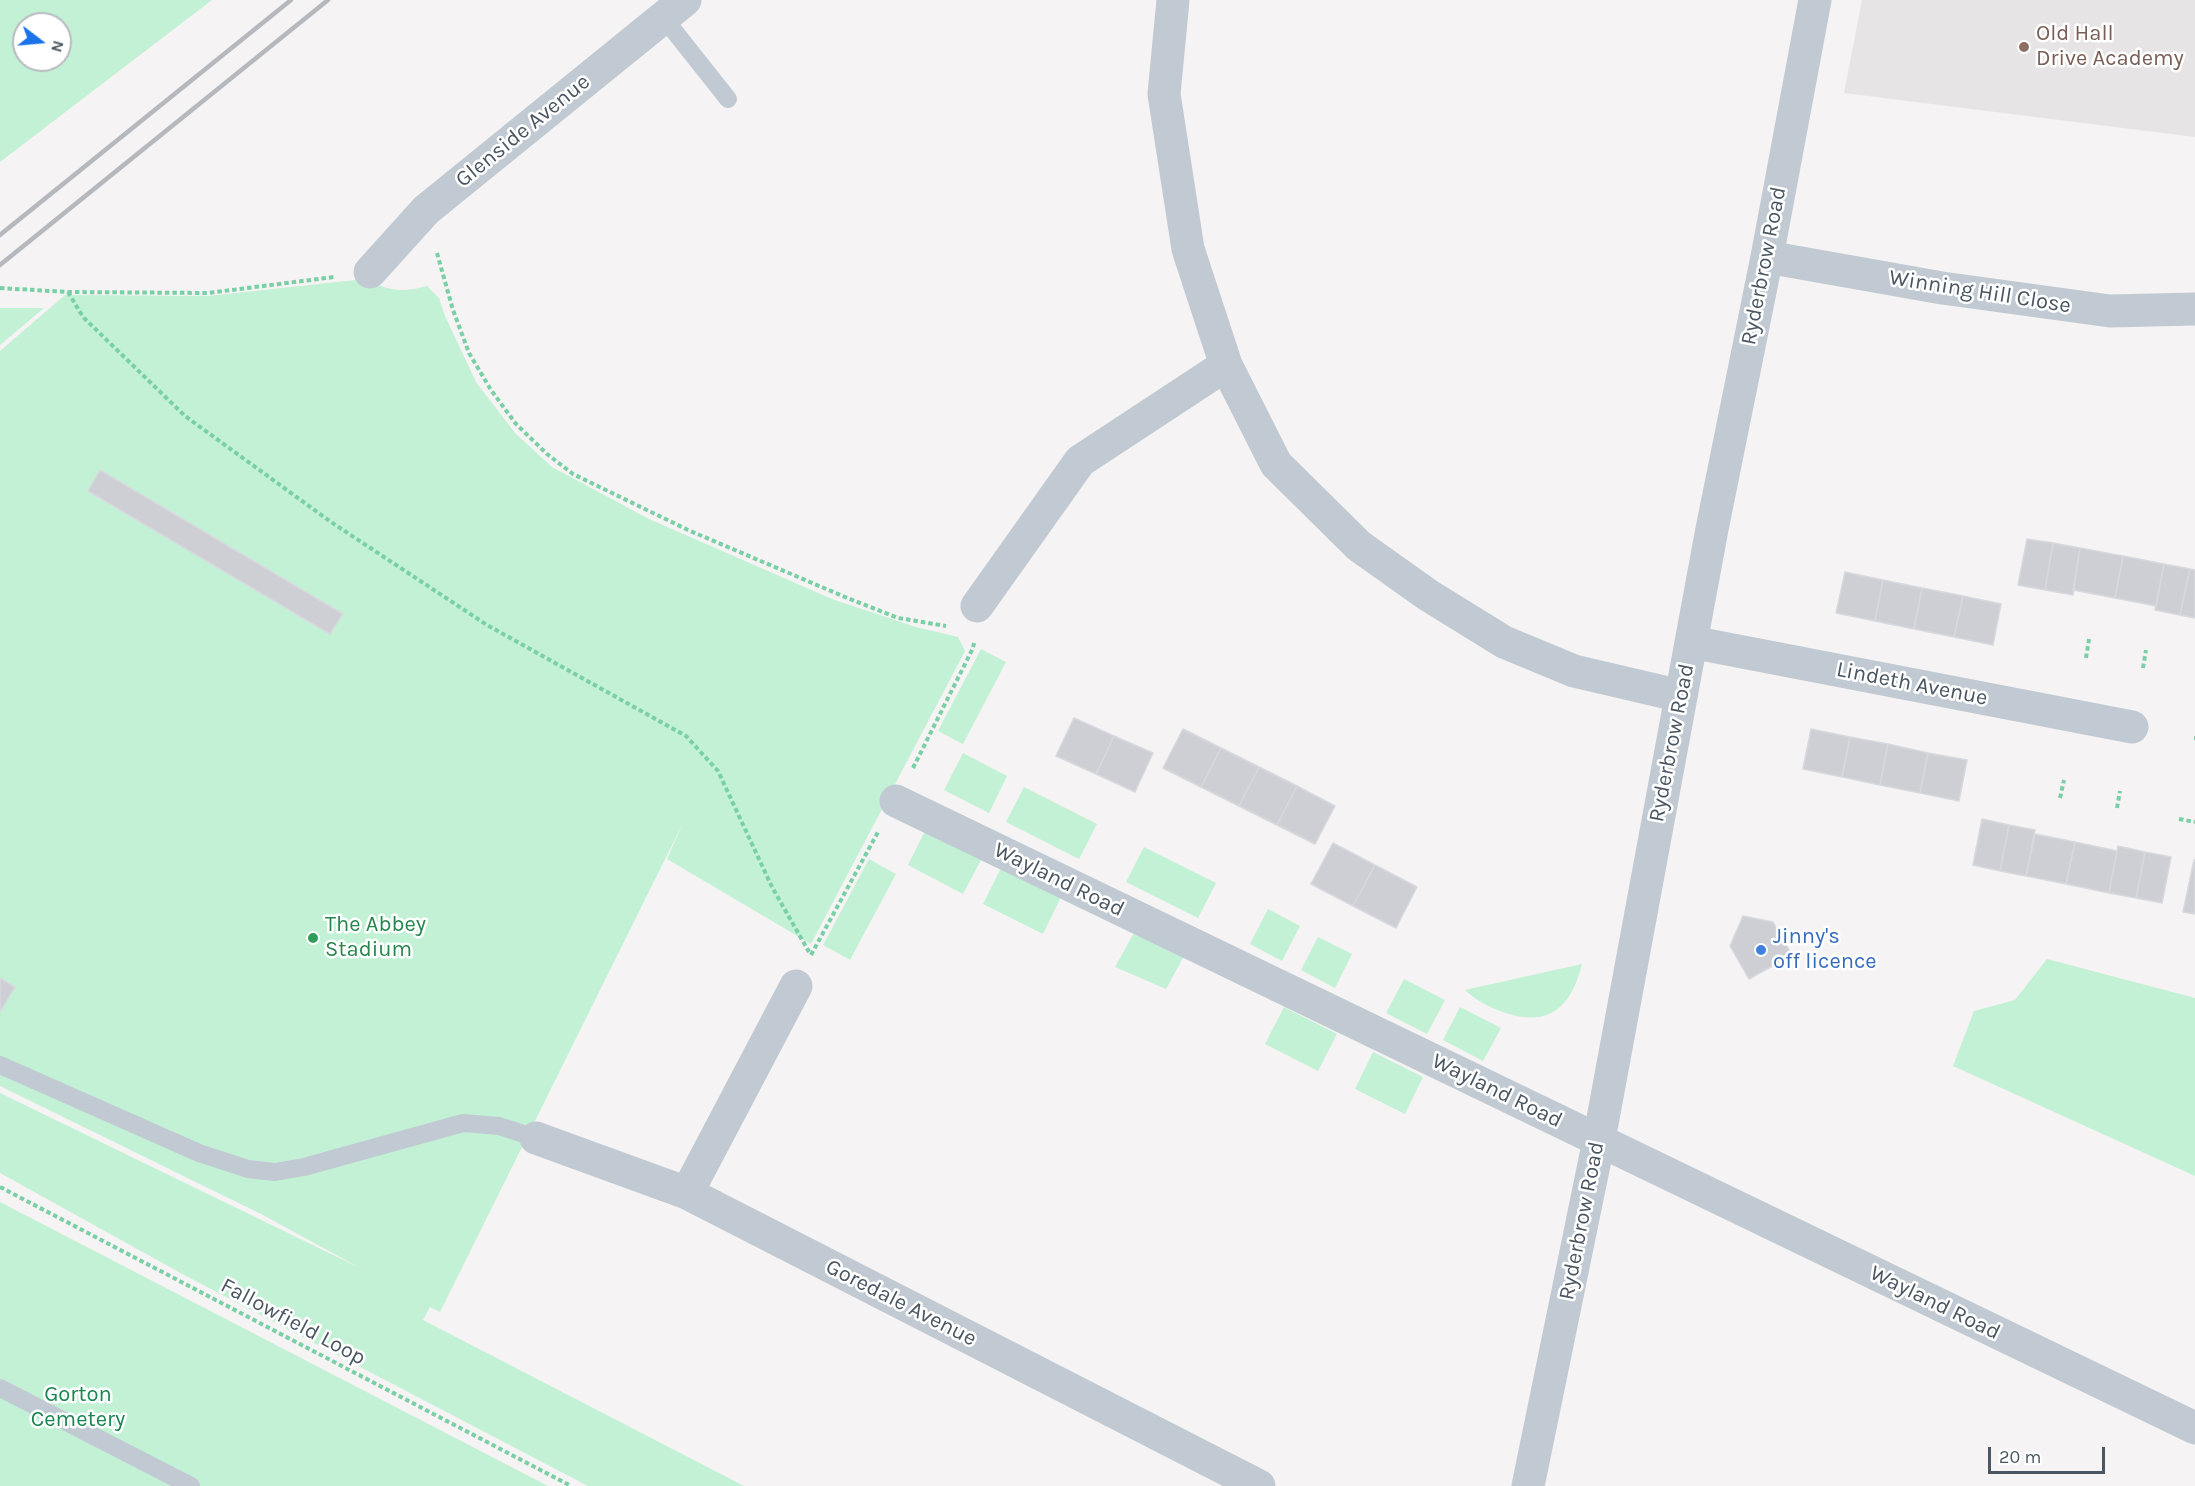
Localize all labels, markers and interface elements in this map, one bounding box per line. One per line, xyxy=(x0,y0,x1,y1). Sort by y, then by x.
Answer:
north arrow xyxy=(12,12,72,72)
place label: Old Hall Drive Academy xyxy=(2036,21,2184,72)
text: N xyxy=(47,38,69,55)
marker: Old Hall Drive Academy xyxy=(2017,40,2031,54)
street label: Glenside Avenue xyxy=(451,69,595,193)
street label: Ryderbrow Road xyxy=(1736,185,1792,347)
street label: Winning Hill Close xyxy=(1887,265,2073,319)
street label: Lindeth Avenue xyxy=(1834,656,1990,712)
street label: Ryderbrow Road xyxy=(1644,662,1700,824)
street label: Wayland Road xyxy=(990,837,1128,923)
place label: The Abbey Stadium xyxy=(325,912,426,963)
place label: Jinny's off licence xyxy=(1773,924,1877,975)
marker: The Abbey Stadium xyxy=(306,931,320,945)
marker: Jinny's off licence xyxy=(1754,943,1768,957)
street label: Wayland Road xyxy=(1428,1048,1566,1134)
street label: Ryderbrow Road xyxy=(1554,1140,1610,1302)
street label: Goredale Avenue xyxy=(821,1254,981,1352)
street label: Wayland Road xyxy=(1866,1260,2004,1346)
street label: Fallowfield Loop xyxy=(216,1273,370,1371)
park label: Gorton Cemetery xyxy=(31,1382,125,1434)
scale bar xyxy=(1991,1435,2108,1473)
text: 20 m xyxy=(1999,1446,2041,1468)

